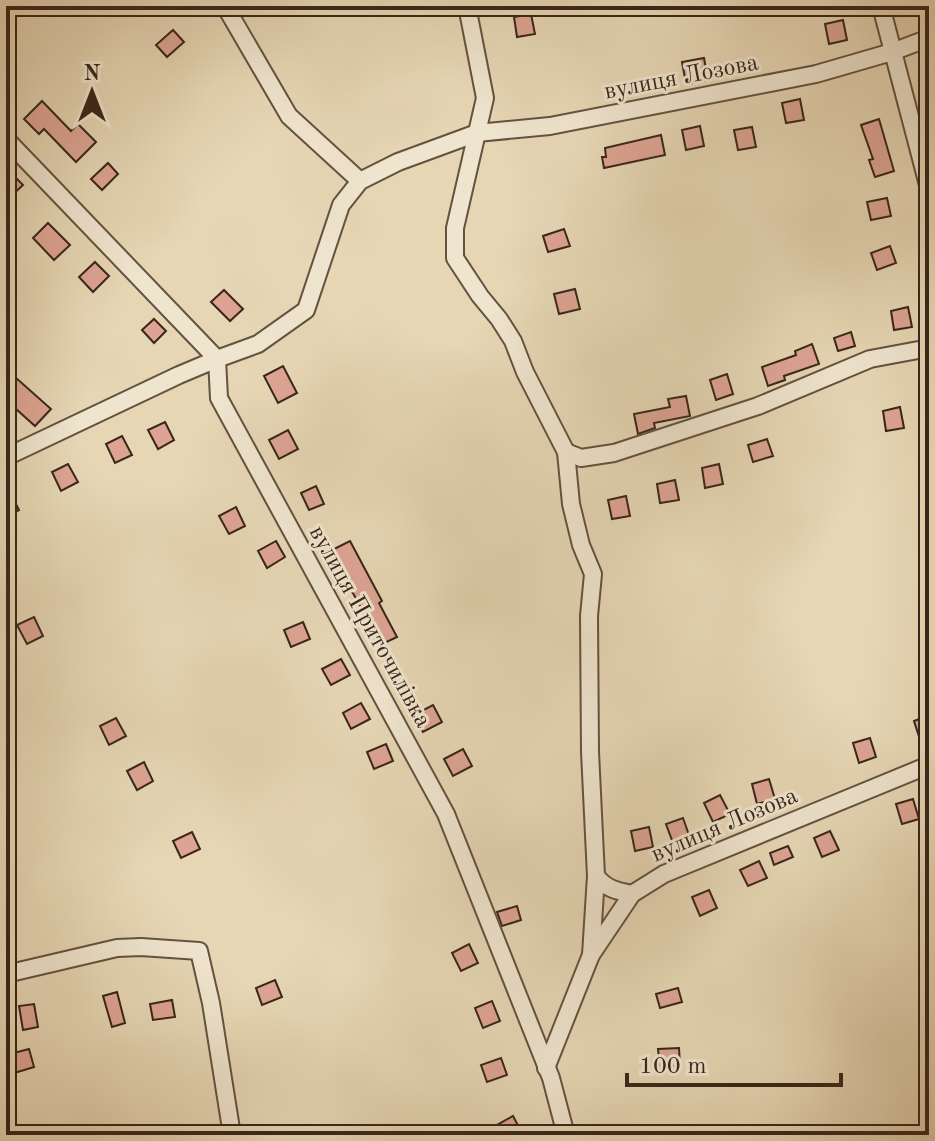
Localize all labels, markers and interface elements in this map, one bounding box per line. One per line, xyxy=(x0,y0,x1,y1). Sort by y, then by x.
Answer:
street label: вулиця Лозова xyxy=(602,51,761,105)
north arrow xyxy=(52,52,132,132)
text: N xyxy=(84,63,101,85)
street label: вулиця Приточилівка xyxy=(304,522,435,732)
street label: вулиця Лозова xyxy=(648,784,802,867)
scale bar xyxy=(627,1037,841,1087)
text: 100 m xyxy=(639,1055,707,1079)

